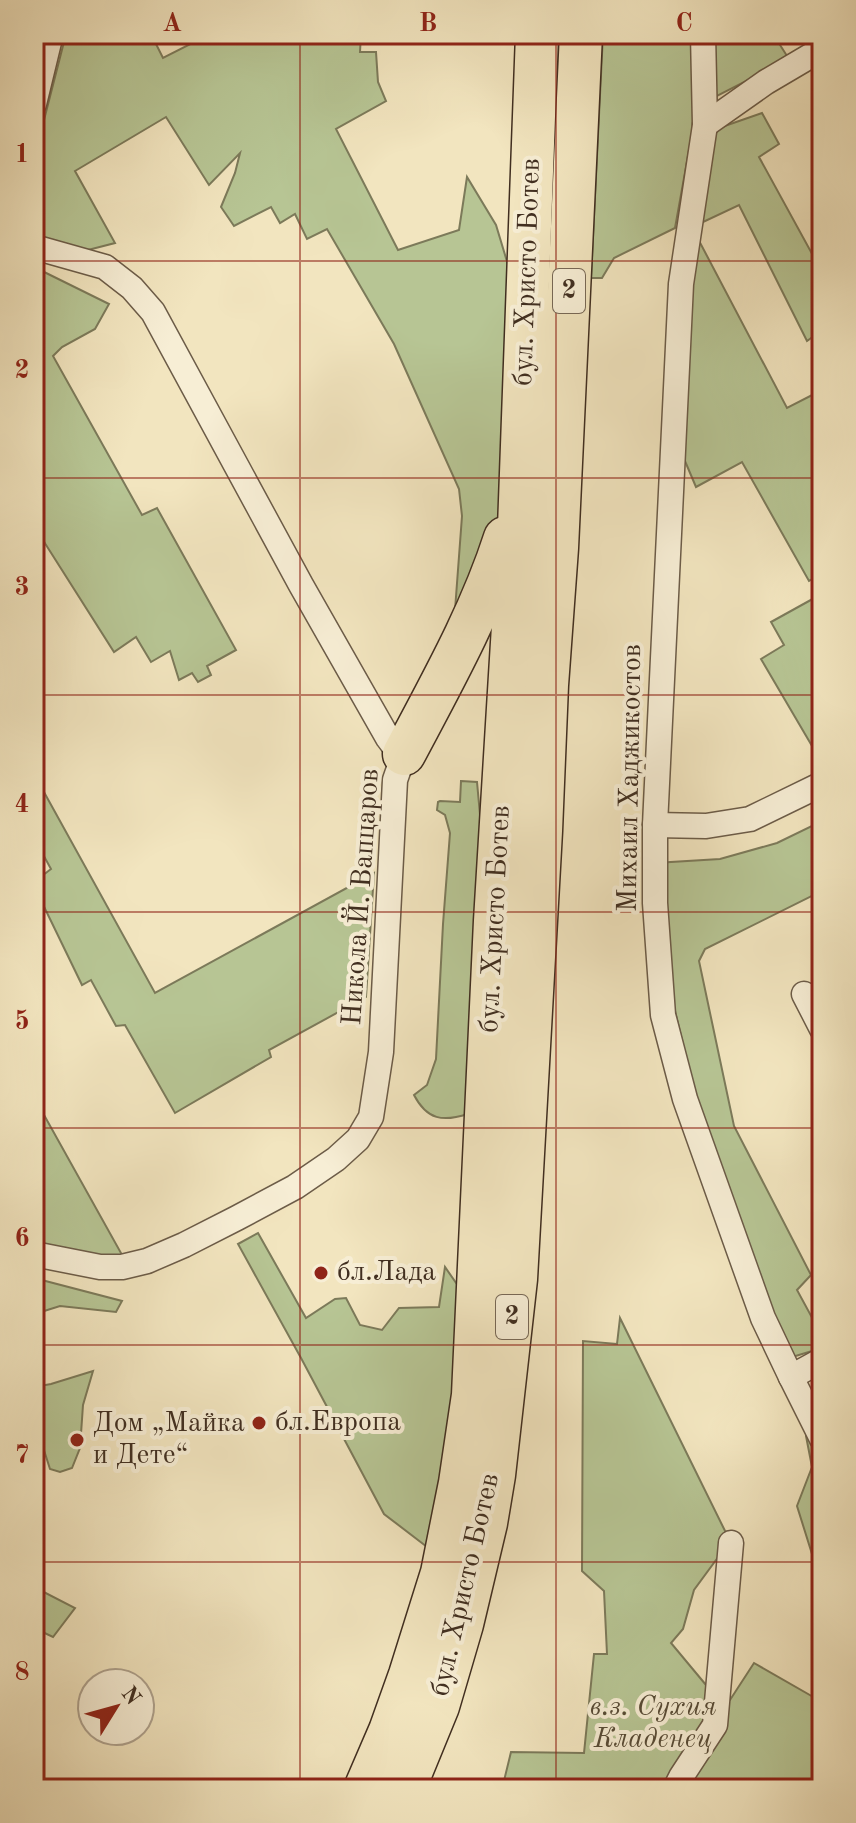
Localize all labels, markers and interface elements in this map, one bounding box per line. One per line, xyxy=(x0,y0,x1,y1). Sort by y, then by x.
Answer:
text: A xyxy=(162,11,182,37)
text: B xyxy=(419,11,437,37)
text: C xyxy=(675,11,693,37)
text: 1 xyxy=(14,142,30,168)
street label: бул. Христо Ботев xyxy=(510,158,546,386)
road number: 2 xyxy=(553,269,585,313)
text: 2 xyxy=(14,358,30,384)
text: 3 xyxy=(14,575,30,601)
street label: Михаил Хаджикостов xyxy=(615,644,647,912)
street label: Никола Й. Вапцаров xyxy=(333,767,385,1026)
text: 4 xyxy=(14,792,30,818)
street label: бул. Христо Ботев xyxy=(476,804,516,1034)
text: 5 xyxy=(14,1009,30,1035)
text: 6 xyxy=(14,1226,30,1252)
place label: бл.Лада xyxy=(337,1259,436,1287)
marker: бл.Лада xyxy=(312,1264,330,1282)
road number: 2 xyxy=(496,1295,528,1339)
place label: бл.Европа xyxy=(275,1409,401,1437)
place label: Дом „Майка и Дете“ xyxy=(93,1410,245,1470)
marker: бл.Европа xyxy=(250,1414,268,1432)
marker: Дом „Майка и Дете“ xyxy=(68,1431,86,1449)
text: 7 xyxy=(14,1443,30,1469)
street label: бул. Христо Ботев xyxy=(427,1471,505,1699)
text: 8 xyxy=(14,1660,30,1686)
north arrow xyxy=(76,1667,156,1747)
text: N xyxy=(117,1683,144,1710)
park label: в.з. Сухия Кладенец xyxy=(589,1694,717,1754)

